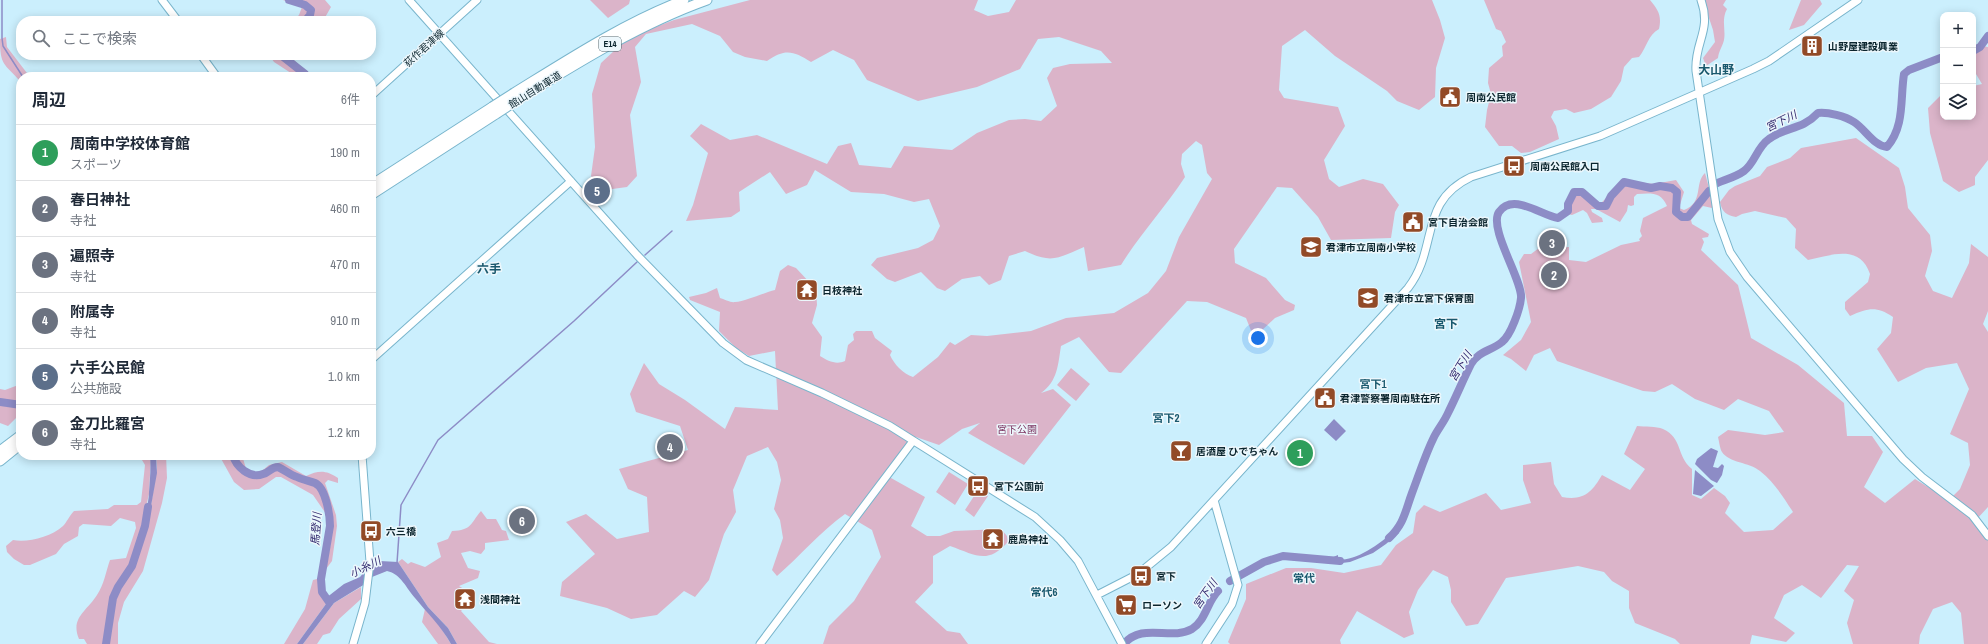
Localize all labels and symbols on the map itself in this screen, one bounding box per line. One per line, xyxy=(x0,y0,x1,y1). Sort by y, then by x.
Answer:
street label: 荻作君津線 xyxy=(401,26,447,70)
building icon: 山野屋建設興業 xyxy=(1799,33,1825,59)
road number: E14 xyxy=(599,37,621,51)
place label: 山野屋建設興業 xyxy=(1828,40,1898,53)
district label: 大山野 xyxy=(1698,62,1734,78)
street label: 館山自動車道 xyxy=(506,69,564,111)
public building icon: 周南公民館 xyxy=(1437,84,1463,110)
place label: 周南公民館 xyxy=(1466,91,1516,104)
water label: 宮下川 xyxy=(1763,107,1800,135)
bus stop icon: 周南公民館入口 xyxy=(1501,153,1527,179)
place label: 周南公民館入口 xyxy=(1530,160,1600,173)
pin: 5 xyxy=(584,176,610,206)
public building icon: 宮下自治会館 xyxy=(1400,209,1426,235)
place label: 宮下自治会館 xyxy=(1428,216,1488,229)
pin: 3 xyxy=(1539,228,1565,258)
school or university icon: 君津市立周南小学校 xyxy=(1298,234,1324,260)
place label: 君津市立周南小学校 xyxy=(1326,241,1416,254)
pin: 2 xyxy=(1541,260,1567,290)
district label: 六手 xyxy=(477,261,501,277)
temple icon: 日枝神社 xyxy=(794,277,820,303)
place label: 日枝神社 xyxy=(822,284,863,297)
school or university icon: 君津市立宮下保育園 xyxy=(1355,285,1381,311)
place label: 君津市立宮下保育園 xyxy=(1384,292,1474,305)
district label: 宮下 xyxy=(1434,316,1458,332)
your location xyxy=(1248,328,1268,348)
water label: 宮下川 xyxy=(1445,347,1475,384)
district label: 宮下1 xyxy=(1359,377,1387,391)
public building icon: 君津警察署周南駐在所 xyxy=(1312,385,1338,411)
place label: 君津警察署周南駐在所 xyxy=(1340,392,1440,405)
district label: 宮下2 xyxy=(1152,411,1180,425)
park label: 宮下公園 xyxy=(997,423,1037,436)
pin: 4 xyxy=(657,432,683,462)
bar icon: 居酒屋 ひでちゃん xyxy=(1168,438,1194,464)
pin: 1 xyxy=(1287,438,1313,468)
place label: 居酒屋 ひでちゃん xyxy=(1196,445,1278,458)
bus stop icon: 宮下公園前 xyxy=(965,473,991,499)
place label: 宮下公園前 xyxy=(994,480,1044,493)
pin: 6 xyxy=(509,506,535,536)
water label: 馬登川 xyxy=(308,511,324,546)
bus stop icon: 六三橋 xyxy=(358,518,384,544)
place label: 六三橋 xyxy=(386,525,416,538)
temple icon: 鹿島神社 xyxy=(980,526,1006,552)
place label: 鹿島神社 xyxy=(1008,533,1049,546)
water label: 小糸川 xyxy=(347,553,384,581)
bus stop icon: 宮下 xyxy=(1128,563,1154,589)
place label: 宮下 xyxy=(1156,570,1176,583)
district label: 常代 xyxy=(1293,571,1315,585)
water label: 宮下川 xyxy=(1190,576,1221,612)
district label: 常代6 xyxy=(1030,585,1058,599)
temple icon: 浅間神社 xyxy=(452,586,478,612)
supermarket icon: ローソン xyxy=(1113,592,1139,618)
place label: 浅間神社 xyxy=(480,593,521,606)
place label: ローソン xyxy=(1142,599,1182,612)

